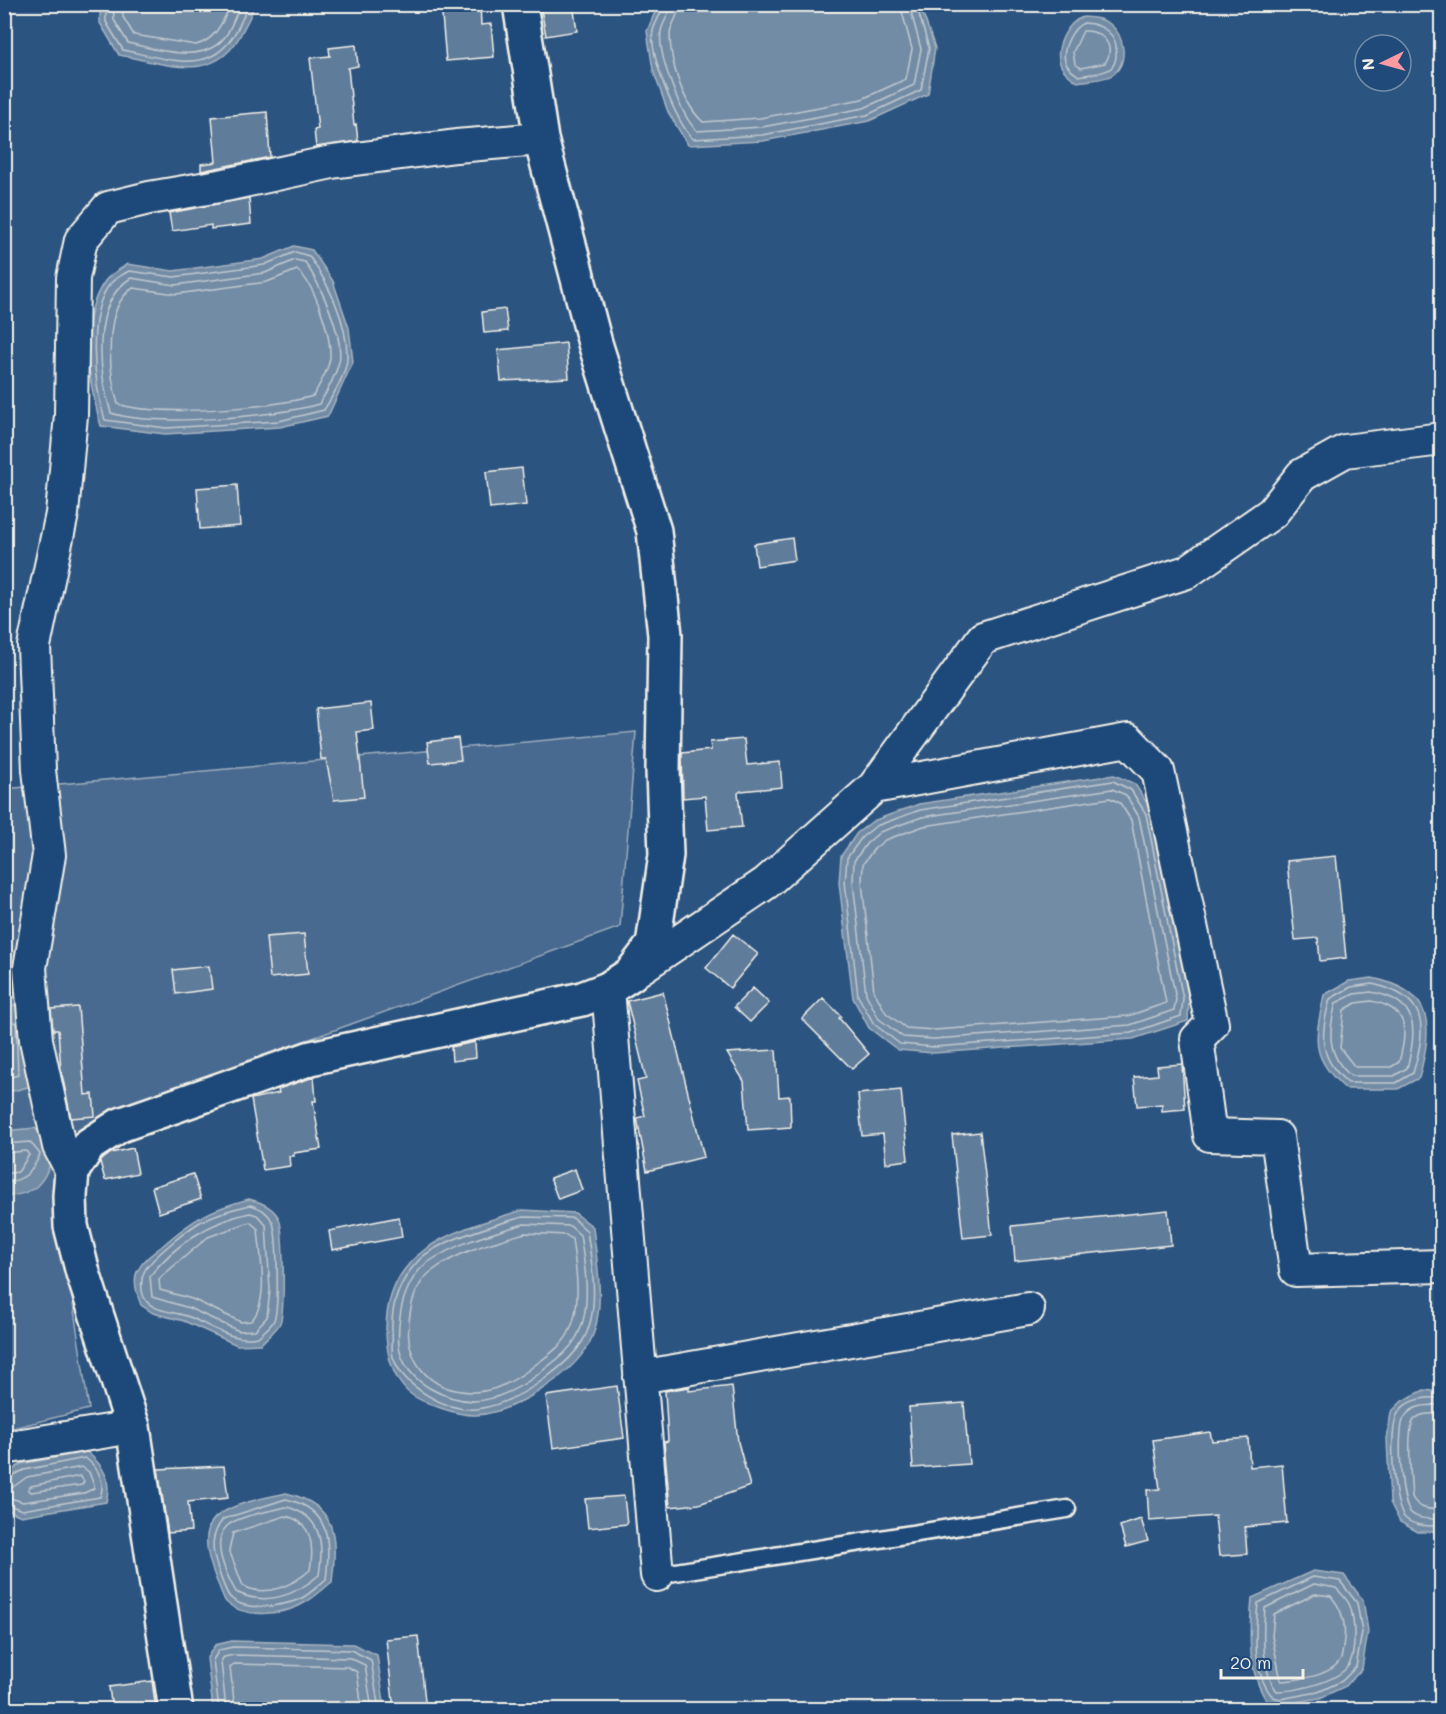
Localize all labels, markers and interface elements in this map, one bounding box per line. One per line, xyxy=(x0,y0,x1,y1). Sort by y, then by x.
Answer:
north arrow xyxy=(1353,33,1413,93)
text: N xyxy=(1357,57,1379,71)
scale bar xyxy=(1221,1642,1304,1680)
text: 20 m xyxy=(1230,1650,1271,1674)

